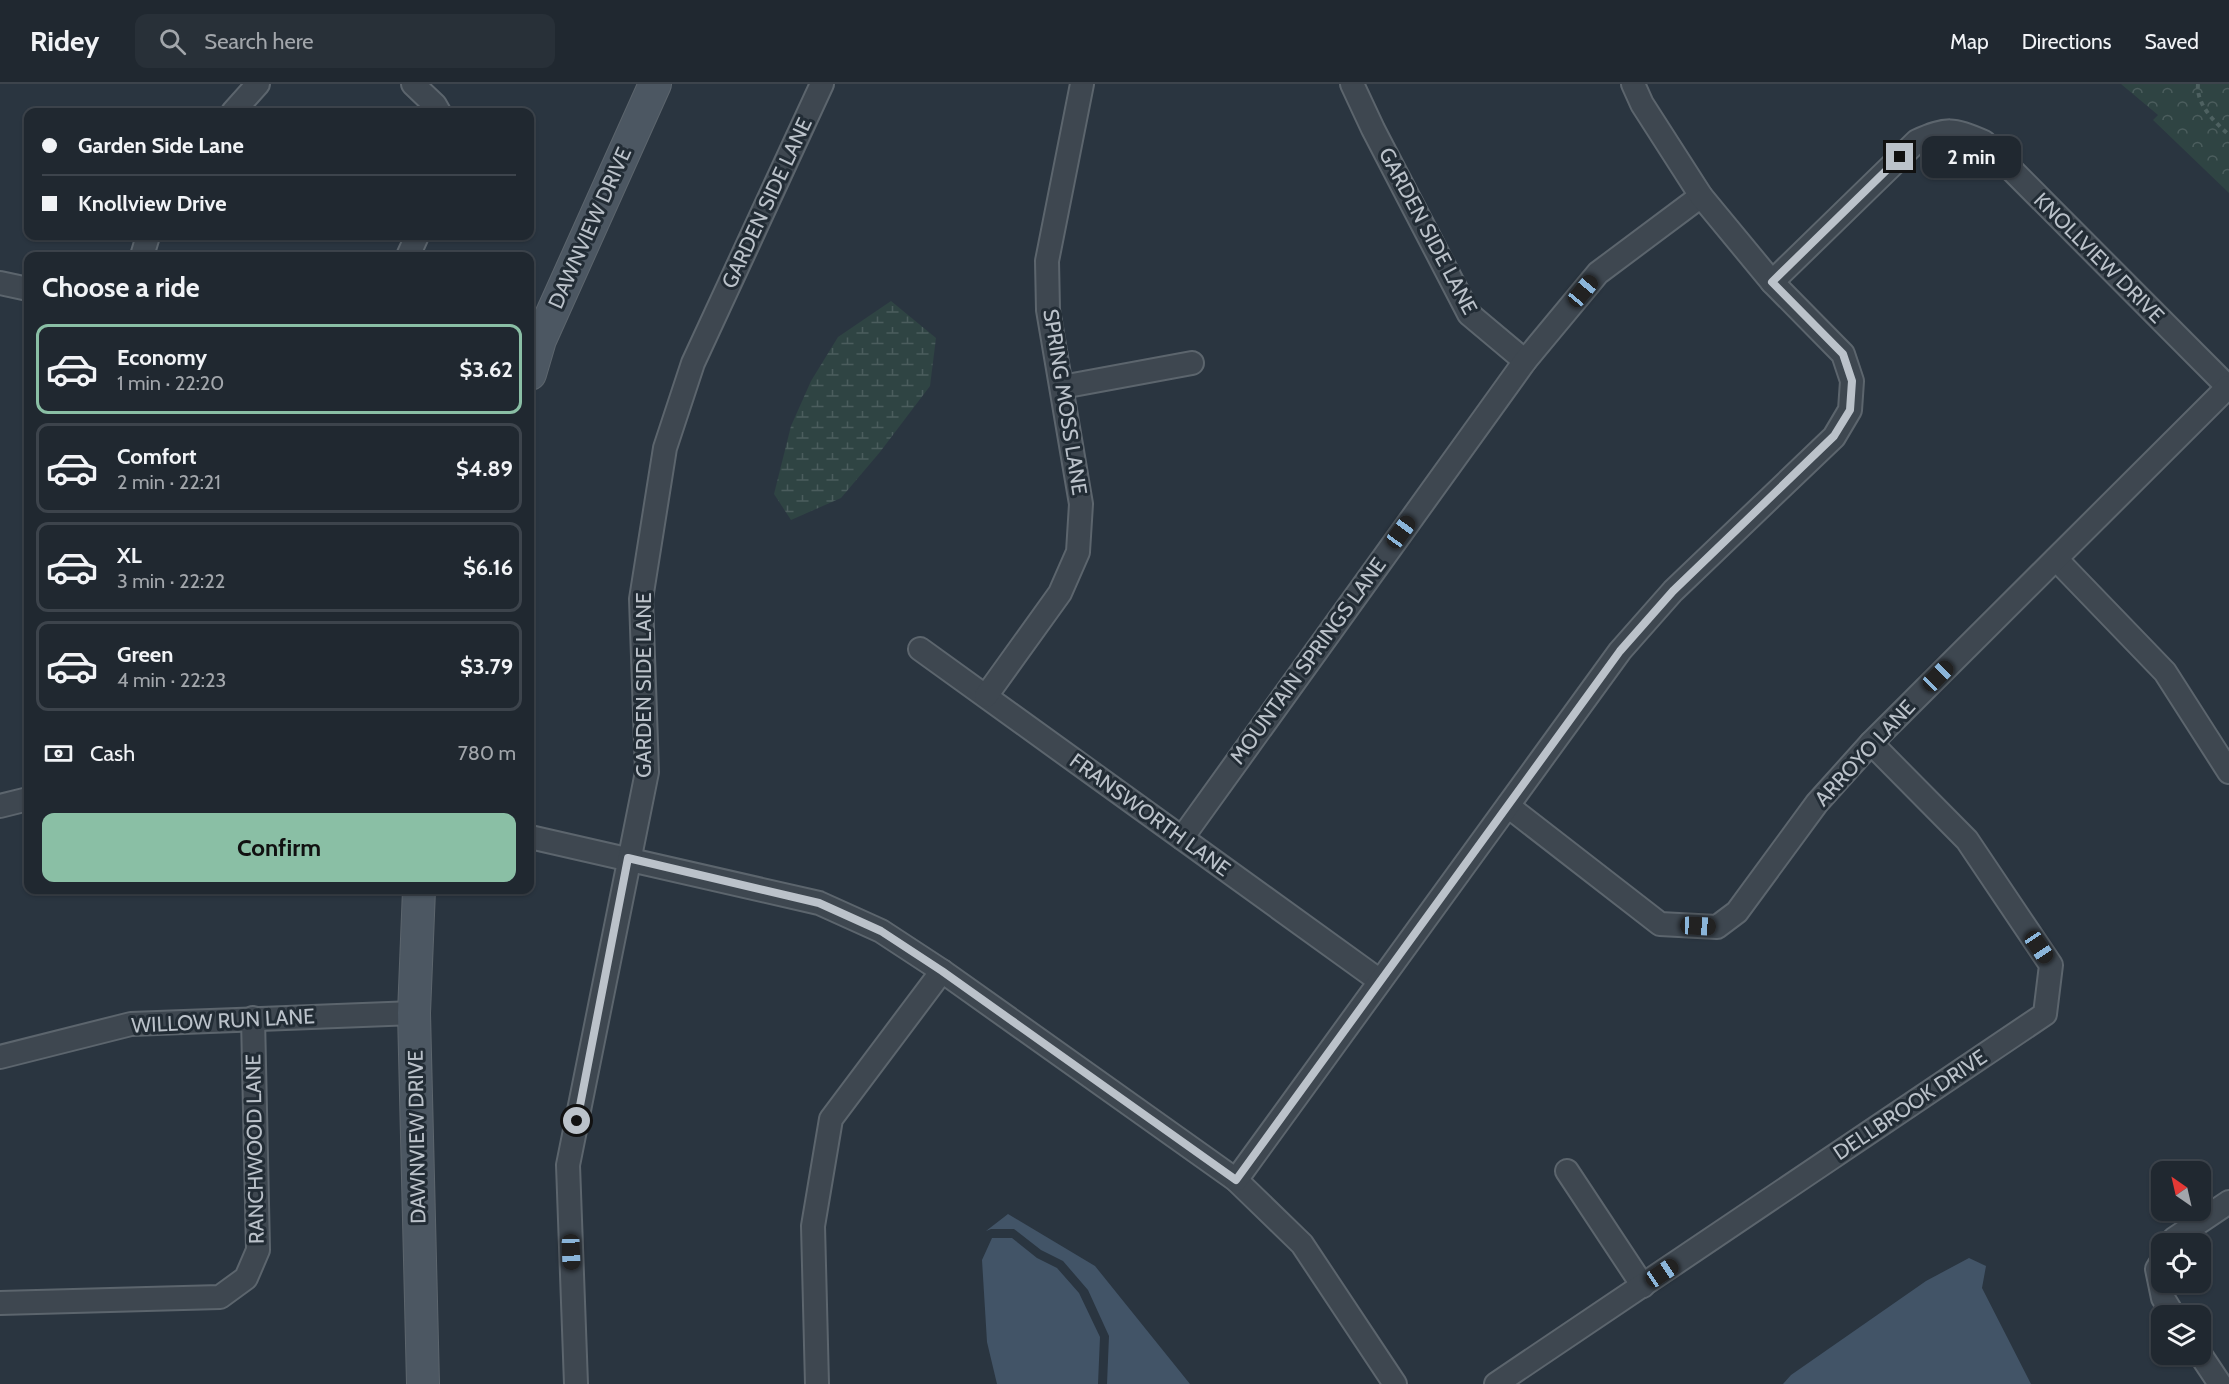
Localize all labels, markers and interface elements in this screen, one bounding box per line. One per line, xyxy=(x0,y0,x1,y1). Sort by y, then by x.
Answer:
search box xyxy=(135,14,555,68)
text: Ridey xyxy=(30,24,99,58)
icon: search xyxy=(156,25,189,58)
text: Search here xyxy=(204,28,314,55)
text: Map xyxy=(1950,29,1989,54)
text: Directions xyxy=(2022,29,2111,54)
text: Saved xyxy=(2144,29,2199,54)
street label: GARDEN SIDE LANE xyxy=(716,114,817,292)
text: Garden Side Lane xyxy=(78,132,244,159)
callout: 2 min xyxy=(1921,136,2020,178)
street label: DAWNVIEW DRIVE xyxy=(543,143,636,312)
street label: GARDEN SIDE LANE xyxy=(1374,143,1483,318)
route end xyxy=(1886,143,1913,170)
text: 2 min xyxy=(1947,145,1996,169)
street label: KNOLLVIEW DRIVE xyxy=(2029,187,2170,328)
text: Knollview Drive xyxy=(78,190,227,217)
text: Choose a ride xyxy=(42,271,200,304)
car xyxy=(1565,271,1601,311)
street label: SPRING MOSS LANE xyxy=(1038,307,1093,497)
icon: car xyxy=(45,342,99,396)
text: Economy xyxy=(117,344,207,371)
text: $3.62 xyxy=(459,356,513,383)
text: 1 min · 22:20 xyxy=(117,371,224,395)
icon: car xyxy=(45,441,99,495)
text: Comfort xyxy=(117,443,196,470)
text: $4.89 xyxy=(456,455,513,482)
text: 2 min · 22:21 xyxy=(117,470,221,494)
car xyxy=(1383,512,1419,552)
icon: car xyxy=(45,540,99,594)
text: XL xyxy=(117,542,142,569)
street label: MOUNTAIN SPRINGS LANE xyxy=(1224,553,1391,769)
text: $6.16 xyxy=(463,554,513,581)
text: 3 min · 22:22 xyxy=(117,569,225,593)
street label: GARDEN SIDE LANE xyxy=(631,592,656,778)
icon: car xyxy=(45,639,99,693)
text: Green xyxy=(117,641,173,668)
text: $3.79 xyxy=(460,653,513,680)
car xyxy=(1919,657,1957,695)
text: 4 min · 22:23 xyxy=(117,668,226,692)
street label: ARROYO LANE xyxy=(1809,694,1920,811)
icon: cash xyxy=(42,737,75,770)
text: Cash xyxy=(90,740,135,767)
text: 780 m xyxy=(458,741,516,765)
street label: FRANSWORTH LANE xyxy=(1065,748,1236,881)
button: Confirm xyxy=(42,813,516,882)
car xyxy=(1680,916,1716,936)
car xyxy=(2021,927,2057,967)
street label: WILLOW RUN LANE xyxy=(131,1003,315,1038)
street label: DELLBROOK DRIVE xyxy=(1828,1044,1991,1165)
street label: DAWNVIEW DRIVE xyxy=(402,1050,431,1224)
street label: RANCHWOOD LANE xyxy=(240,1054,269,1244)
route start xyxy=(563,1107,590,1134)
north arrow xyxy=(2151,1161,2211,1221)
map controls xyxy=(2151,1161,2211,1365)
button: locate xyxy=(2151,1233,2211,1293)
car xyxy=(561,1234,581,1270)
car xyxy=(1642,1255,1682,1291)
button: layers xyxy=(2151,1305,2211,1365)

